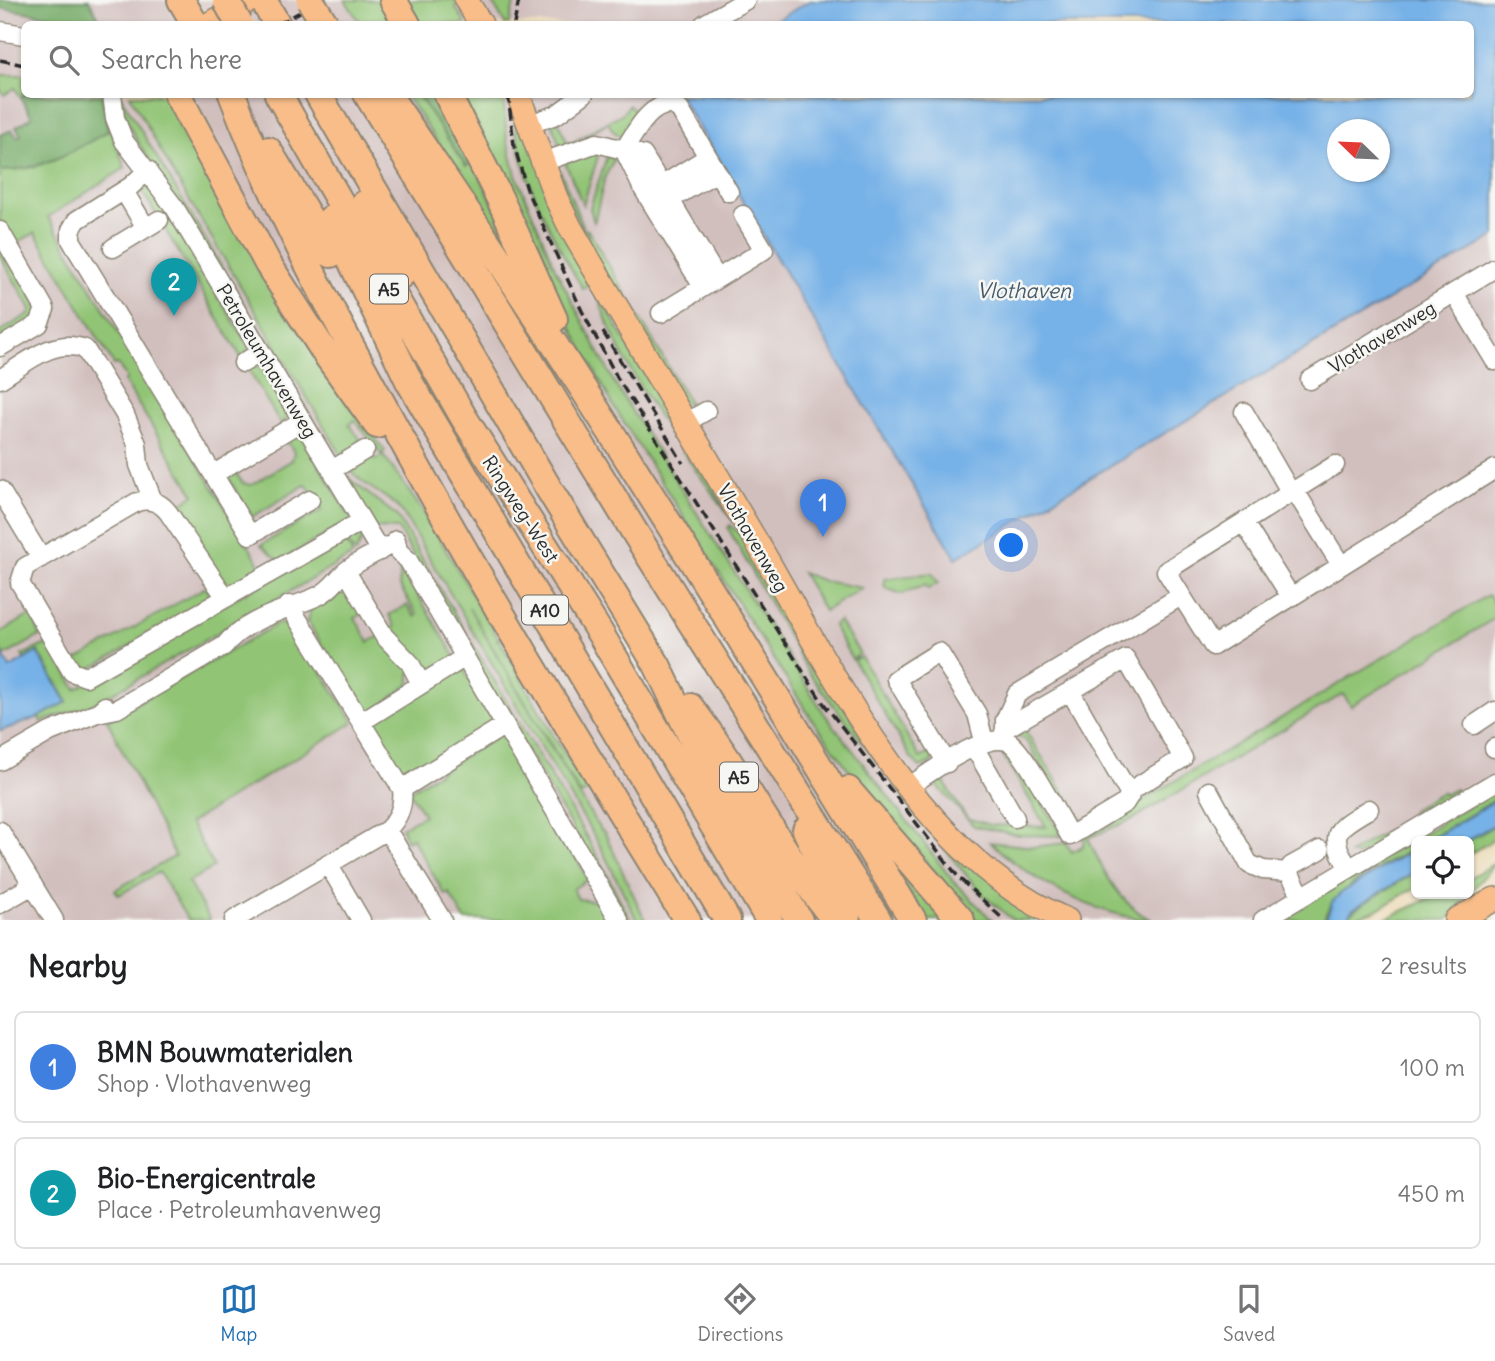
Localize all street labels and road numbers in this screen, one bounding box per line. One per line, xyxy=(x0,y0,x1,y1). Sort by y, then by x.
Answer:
road number: A5 xyxy=(370,274,408,304)
street label: Petroleumhavenweg xyxy=(211,279,323,443)
street label: Vlothavenweg xyxy=(1324,296,1440,378)
street label: Ringweg-West xyxy=(477,451,565,567)
street label: Vlothavenweg xyxy=(712,480,794,596)
road number: A10 xyxy=(522,596,568,624)
road number: A5 xyxy=(720,762,758,792)

